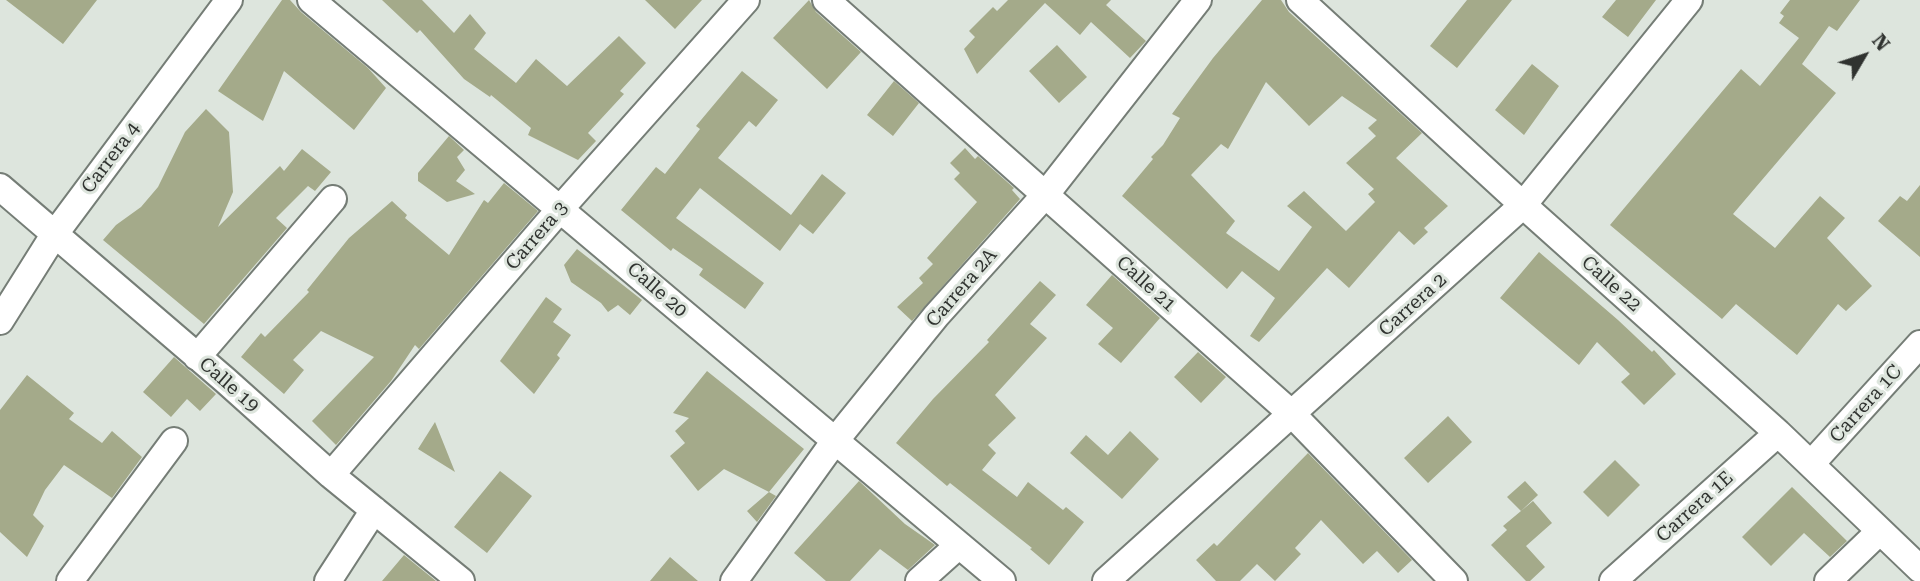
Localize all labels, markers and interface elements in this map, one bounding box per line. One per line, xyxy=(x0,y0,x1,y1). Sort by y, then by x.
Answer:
north arrow xyxy=(1829,21,1899,91)
text: N xyxy=(1867,30,1894,55)
street label: Carrera 4 xyxy=(77,118,145,198)
street label: Carrera 3 xyxy=(501,197,573,275)
street label: Carrera 2A xyxy=(922,244,1002,332)
street label: Calle 21 xyxy=(1112,251,1180,317)
street label: Calle 22 xyxy=(1577,251,1645,317)
street label: Calle 20 xyxy=(622,258,692,322)
street label: Carrera 2 xyxy=(1374,269,1452,341)
street label: Calle 19 xyxy=(194,353,264,417)
street label: Carrera 1C xyxy=(1825,360,1907,448)
street label: Carrera 1E xyxy=(1652,467,1738,547)

